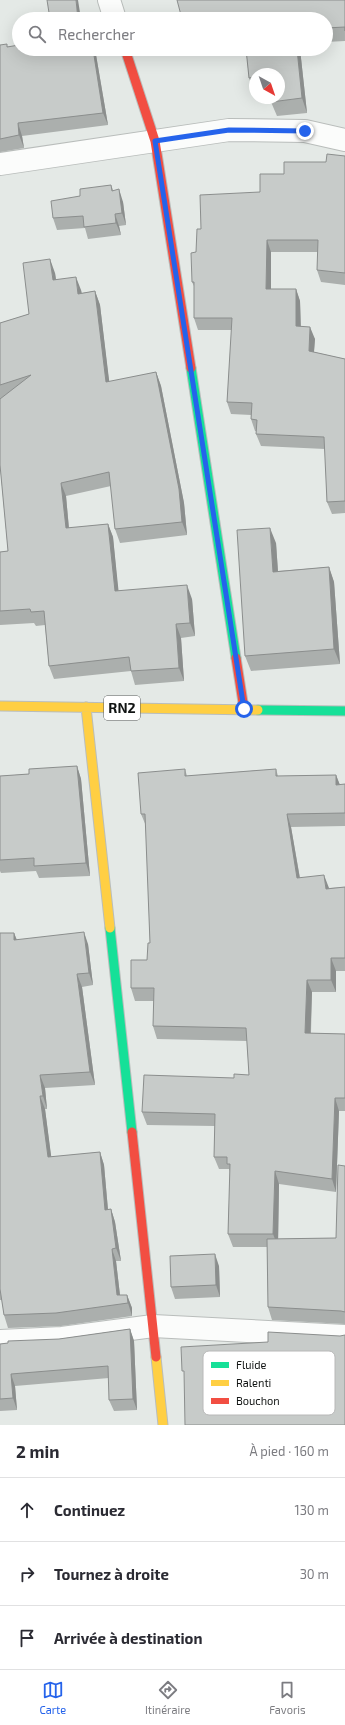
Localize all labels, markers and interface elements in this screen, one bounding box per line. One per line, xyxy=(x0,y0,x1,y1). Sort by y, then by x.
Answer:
search box xyxy=(12,12,333,56)
icon: search xyxy=(26,23,48,45)
text: Rechercher xyxy=(58,25,135,43)
north arrow xyxy=(249,68,285,104)
route end xyxy=(296,122,314,140)
road number: RN2 xyxy=(104,696,140,720)
route start xyxy=(235,700,253,718)
legend xyxy=(203,1351,335,1415)
text: Fluide xyxy=(236,1358,266,1371)
text: Ralenti xyxy=(236,1376,271,1389)
text: Bouchon xyxy=(236,1394,280,1407)
text: 2 min xyxy=(16,1441,59,1461)
text: À pied · 160 m xyxy=(250,1443,329,1459)
icon: ahead xyxy=(16,1499,38,1521)
text: Continuez xyxy=(54,1501,125,1519)
text: 130 m xyxy=(294,1502,329,1518)
icon: right xyxy=(16,1563,38,1585)
text: Tournez à droite xyxy=(54,1565,169,1583)
text: 30 m xyxy=(300,1566,329,1582)
icon: arrive xyxy=(16,1627,38,1649)
text: Arrivée à destination xyxy=(54,1629,202,1647)
tab: Carte xyxy=(39,1679,66,1716)
tab: Itinéraire xyxy=(145,1679,190,1716)
tab: Favoris xyxy=(269,1679,306,1716)

